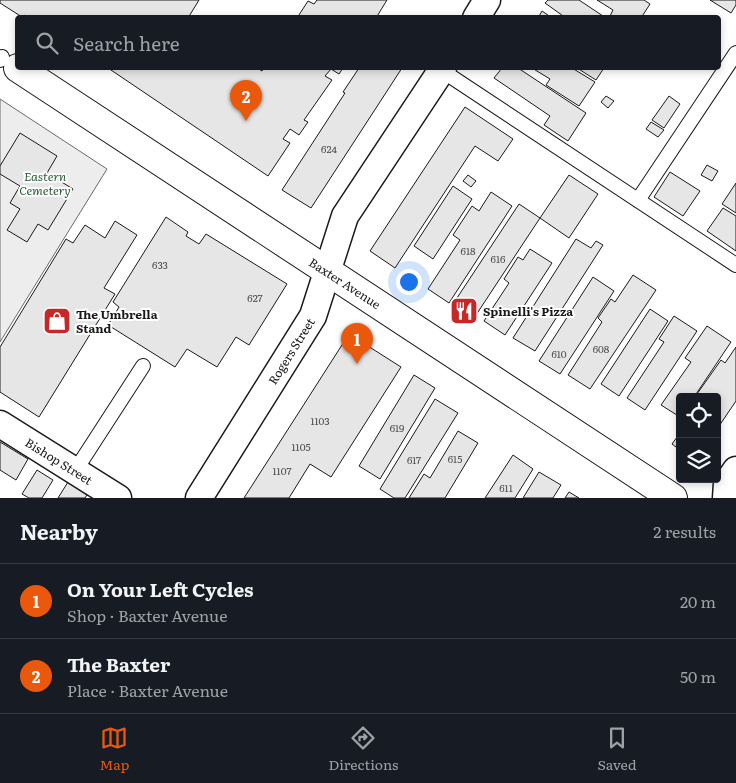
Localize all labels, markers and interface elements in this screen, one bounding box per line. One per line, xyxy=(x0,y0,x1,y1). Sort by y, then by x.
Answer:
search box xyxy=(15,15,721,70)
icon: search xyxy=(33,29,61,57)
text: Search here xyxy=(73,29,180,57)
pin: 2 xyxy=(230,80,262,121)
house number: 624 xyxy=(321,141,337,156)
park label: Eastern Cemetery xyxy=(19,167,71,199)
house number: 618 xyxy=(461,243,476,258)
house number: 616 xyxy=(491,251,506,266)
street label: Baxter Avenue xyxy=(306,253,384,313)
house number: 633 xyxy=(152,257,168,272)
your location xyxy=(396,269,422,295)
house number: 627 xyxy=(247,290,263,305)
restaurant icon: Spinelli's Pizza xyxy=(449,296,479,326)
place label: Spinelli's Pizza xyxy=(483,302,573,320)
place label: The Umbrella Stand xyxy=(76,305,158,337)
shop icon: The Umbrella Stand xyxy=(42,306,72,336)
street label: Rogers Street xyxy=(263,314,319,388)
pin: 1 xyxy=(341,323,373,364)
house number: 608 xyxy=(593,341,610,356)
house number: 610 xyxy=(551,346,567,361)
map controls xyxy=(676,393,721,483)
button: locate xyxy=(676,393,721,438)
house number: 1103 xyxy=(310,413,330,428)
house number: 619 xyxy=(390,420,404,435)
street label: Bishop Street xyxy=(22,433,96,489)
button: layers xyxy=(676,438,721,483)
house number: 1105 xyxy=(292,439,311,454)
house number: 615 xyxy=(448,451,462,466)
house number: 617 xyxy=(407,452,421,467)
house number: 1107 xyxy=(273,463,292,478)
house number: 611 xyxy=(499,480,513,495)
text: Nearby xyxy=(20,515,98,546)
text: 2 results xyxy=(653,519,716,543)
text: On Your Left Cycles xyxy=(67,575,254,603)
text: 1 xyxy=(33,589,39,613)
text: 20 m xyxy=(680,589,716,613)
text: Shop · Baxter Avenue xyxy=(67,603,227,627)
text: The Baxter xyxy=(67,650,170,678)
text: 2 xyxy=(32,664,40,688)
text: 50 m xyxy=(680,664,716,688)
text: Place · Baxter Avenue xyxy=(67,678,228,702)
tab: Map xyxy=(100,724,129,774)
tab: Directions xyxy=(328,724,398,774)
tab: Saved xyxy=(597,724,636,774)

